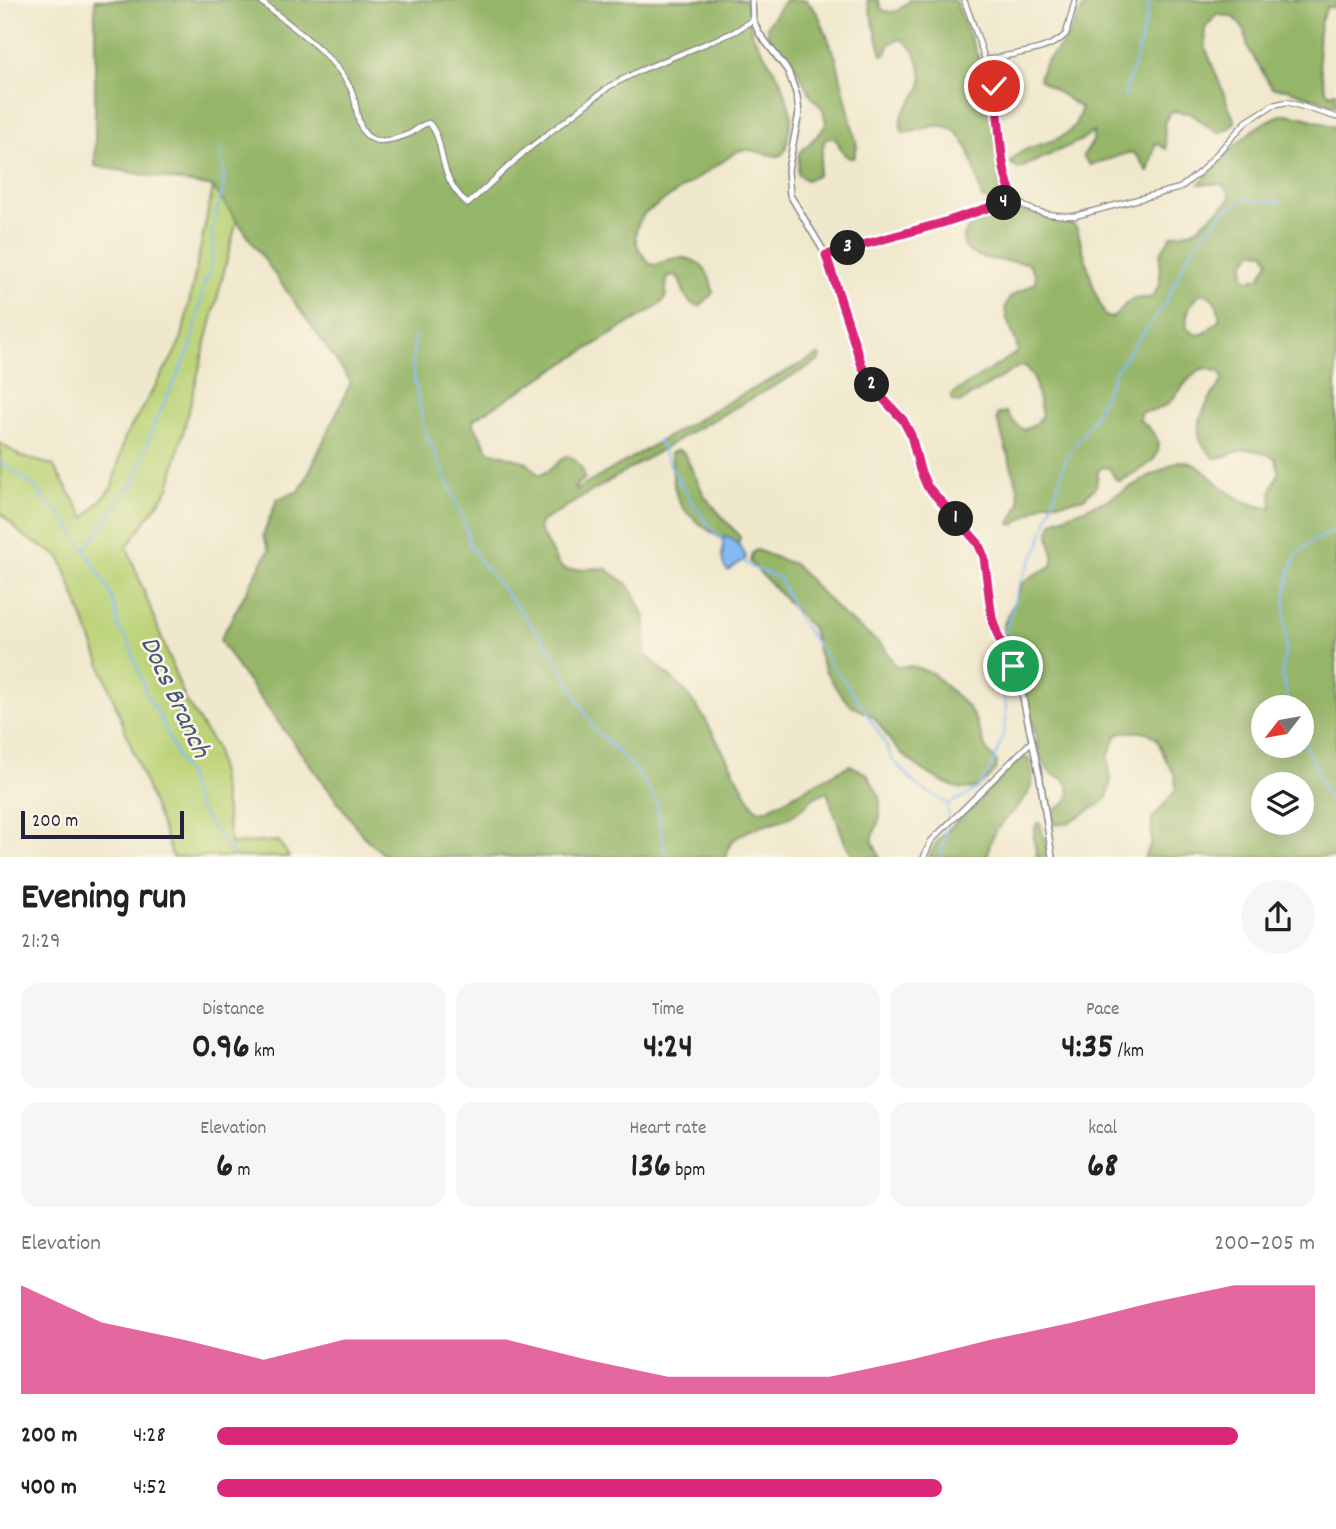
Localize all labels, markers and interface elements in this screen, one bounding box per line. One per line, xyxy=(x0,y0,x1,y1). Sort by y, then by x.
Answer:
pin xyxy=(964,56,1024,116)
icon: check xyxy=(975,67,1013,105)
pin: 4 xyxy=(986,186,1021,220)
text: 4 xyxy=(1000,189,1007,216)
pin: 3 xyxy=(830,230,866,266)
text: 3 xyxy=(843,234,852,261)
pin: 2 xyxy=(854,368,890,402)
text: 2 xyxy=(867,371,876,398)
pin: 1 xyxy=(939,502,974,536)
text: 1 xyxy=(953,505,958,532)
water label: Docs Branch xyxy=(127,631,219,766)
pin xyxy=(983,636,1043,696)
icon: arrive xyxy=(994,647,1032,685)
north arrow xyxy=(1251,695,1314,758)
map controls xyxy=(1251,695,1314,835)
button: layers xyxy=(1251,772,1314,835)
scale bar xyxy=(21,808,184,840)
text: 200 m xyxy=(32,809,78,836)
text: Evening run xyxy=(21,872,186,927)
button: share xyxy=(1241,880,1315,954)
text: 21:29 xyxy=(21,926,61,959)
text: Distance xyxy=(202,997,264,1024)
text: Time xyxy=(652,997,684,1024)
text: Pace xyxy=(1086,997,1119,1024)
text: 0.96 xyxy=(192,1024,250,1074)
text: 4:24 xyxy=(643,1024,693,1074)
text: 4:35 xyxy=(1061,1024,1113,1074)
text: km xyxy=(250,1039,275,1066)
text: /km xyxy=(1113,1039,1144,1066)
text: Elevation xyxy=(200,1116,266,1143)
text: Heart rate xyxy=(630,1116,706,1143)
text: kcal xyxy=(1088,1116,1117,1143)
text: 6 xyxy=(216,1143,233,1193)
text: 136 xyxy=(631,1143,671,1193)
text: 68 xyxy=(1087,1143,1118,1193)
text: m xyxy=(233,1158,251,1185)
text: bpm xyxy=(671,1158,705,1185)
text: Elevation xyxy=(21,1228,101,1261)
text: 200–205 m xyxy=(1214,1228,1315,1261)
text: 200 m xyxy=(21,1420,77,1453)
text: 4:28 xyxy=(133,1420,166,1453)
text: 400 m xyxy=(21,1472,77,1505)
text: 4:52 xyxy=(133,1472,167,1505)

